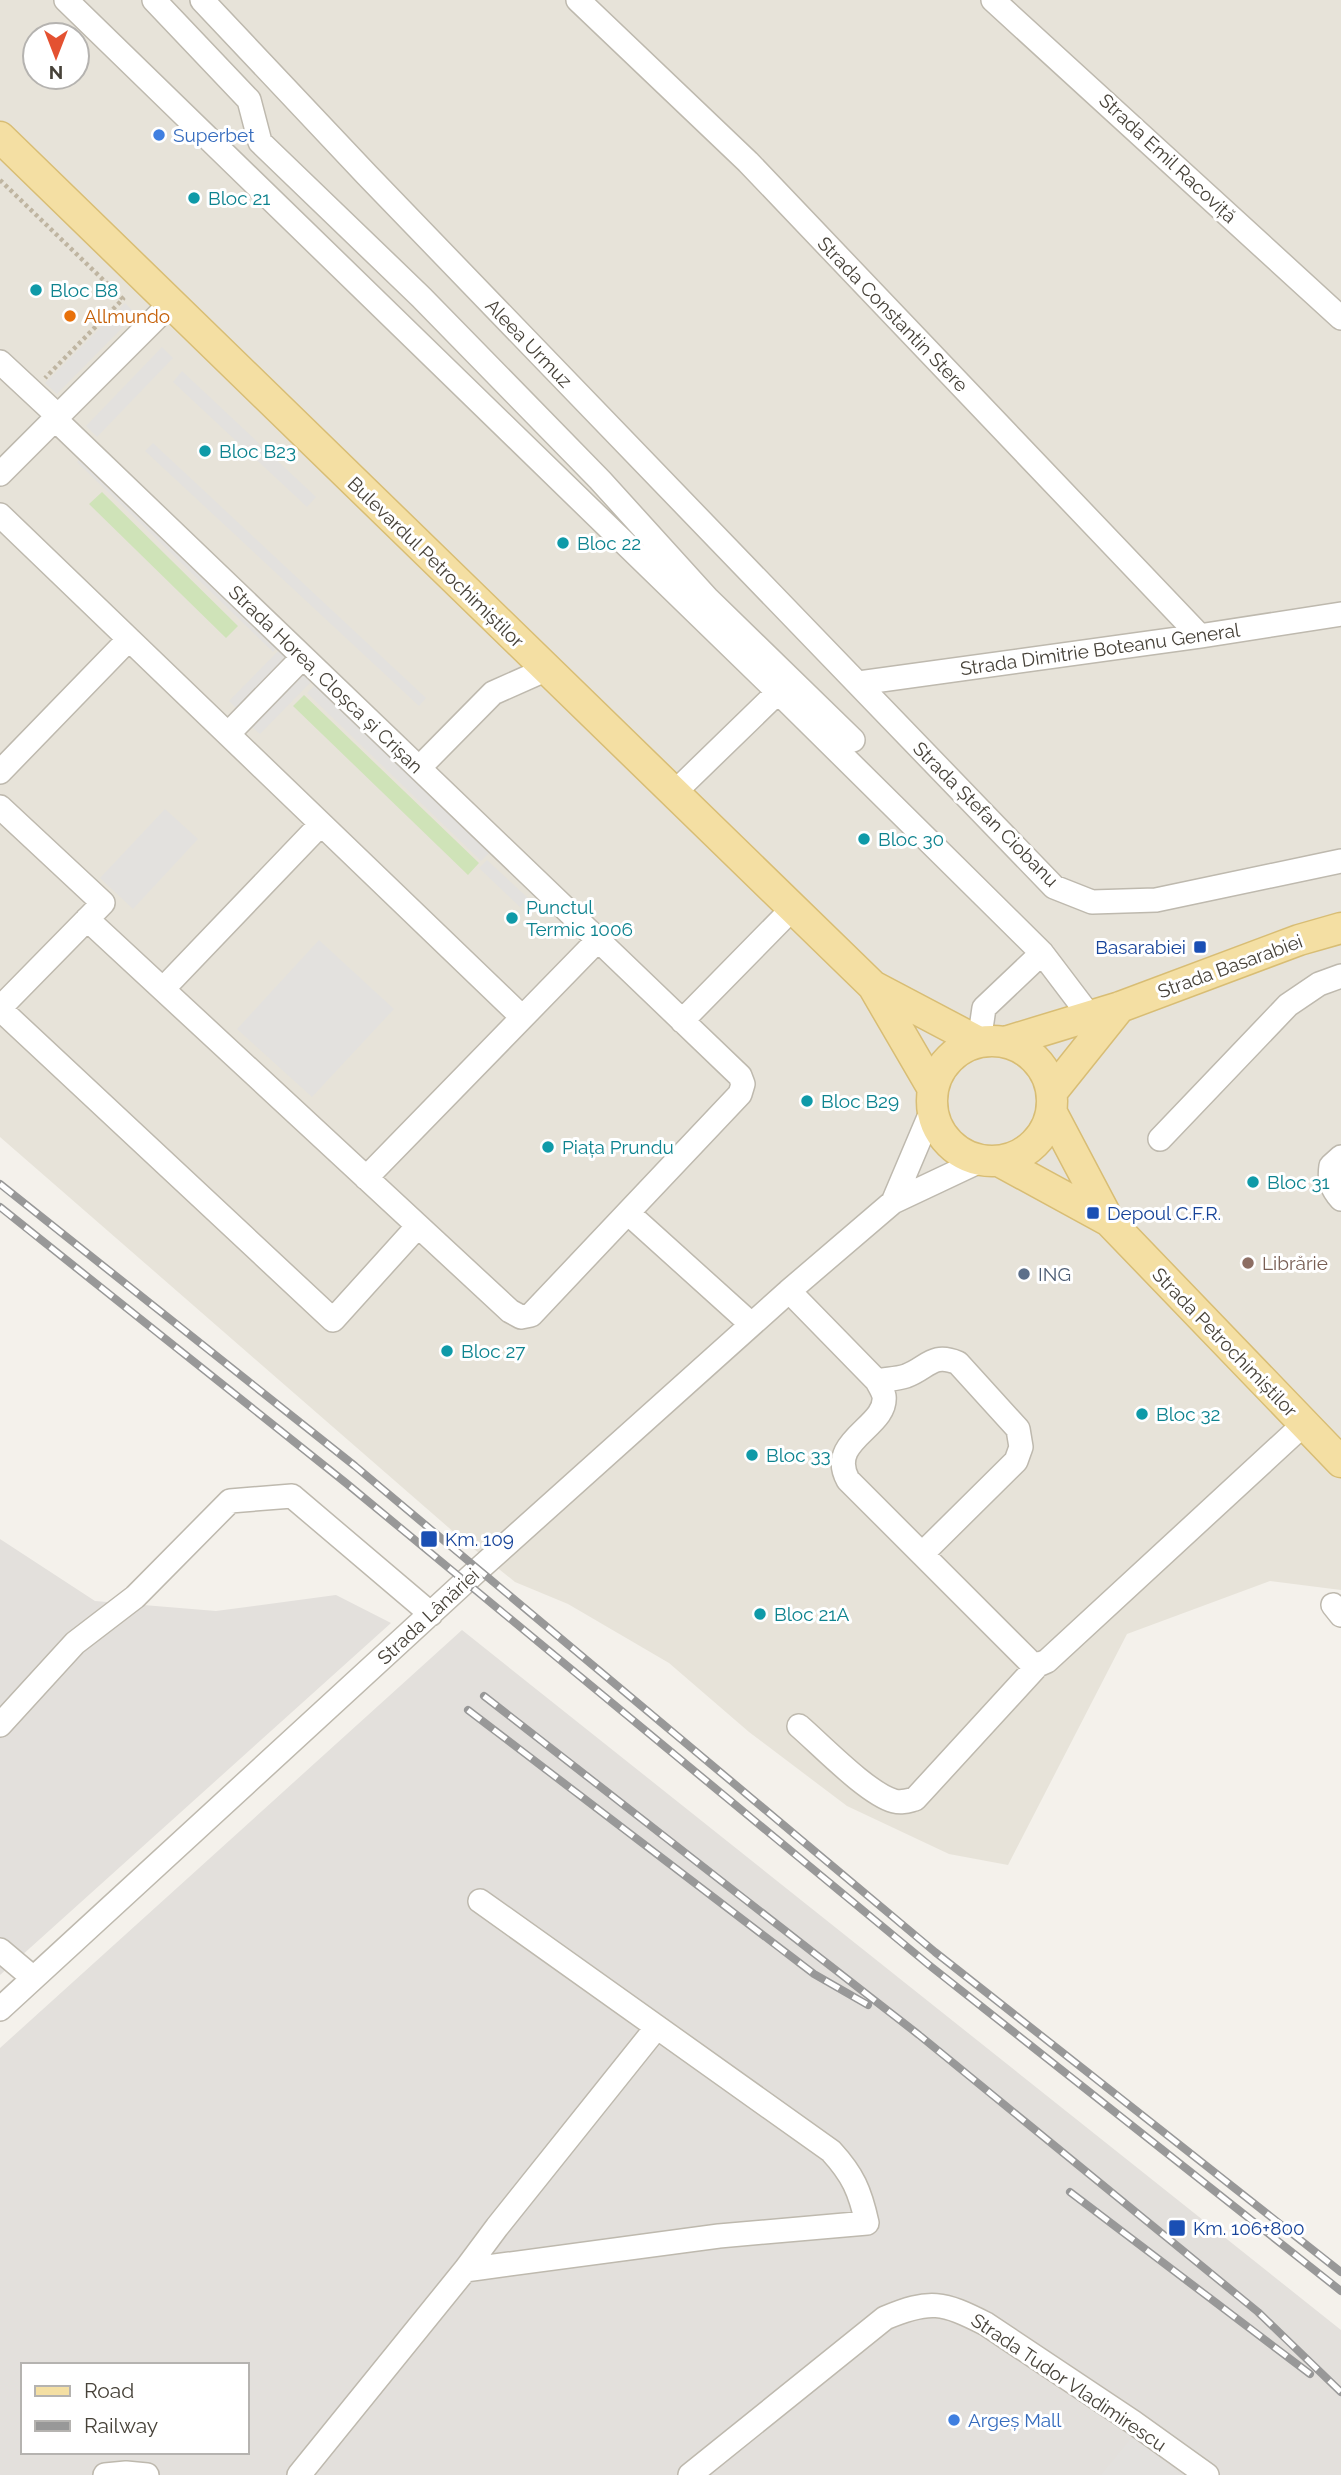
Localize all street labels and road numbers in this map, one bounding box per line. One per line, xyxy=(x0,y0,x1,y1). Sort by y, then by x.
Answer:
street label: Strada Emil Racoviță xyxy=(1095,89,1241,227)
street label: Strada Constantin Stere xyxy=(813,232,973,396)
street label: Aleea Urmuz xyxy=(481,294,577,392)
street label: Bulevardul Petrochimiștilor xyxy=(343,472,529,652)
street label: Strada Horea, Cloșca și Crișan xyxy=(225,580,427,778)
street label: Strada Dimitrie Boteanu General xyxy=(959,618,1242,680)
street label: Strada Ștefan Ciobanu xyxy=(909,737,1063,891)
street label: Strada Basarabiei xyxy=(1155,930,1305,1002)
street label: Strada Petrochimiștilor xyxy=(1148,1263,1302,1421)
street label: Strada Lânăriei xyxy=(373,1563,483,1669)
street label: Strada Tudor Vladimirescu xyxy=(967,2308,1171,2456)

